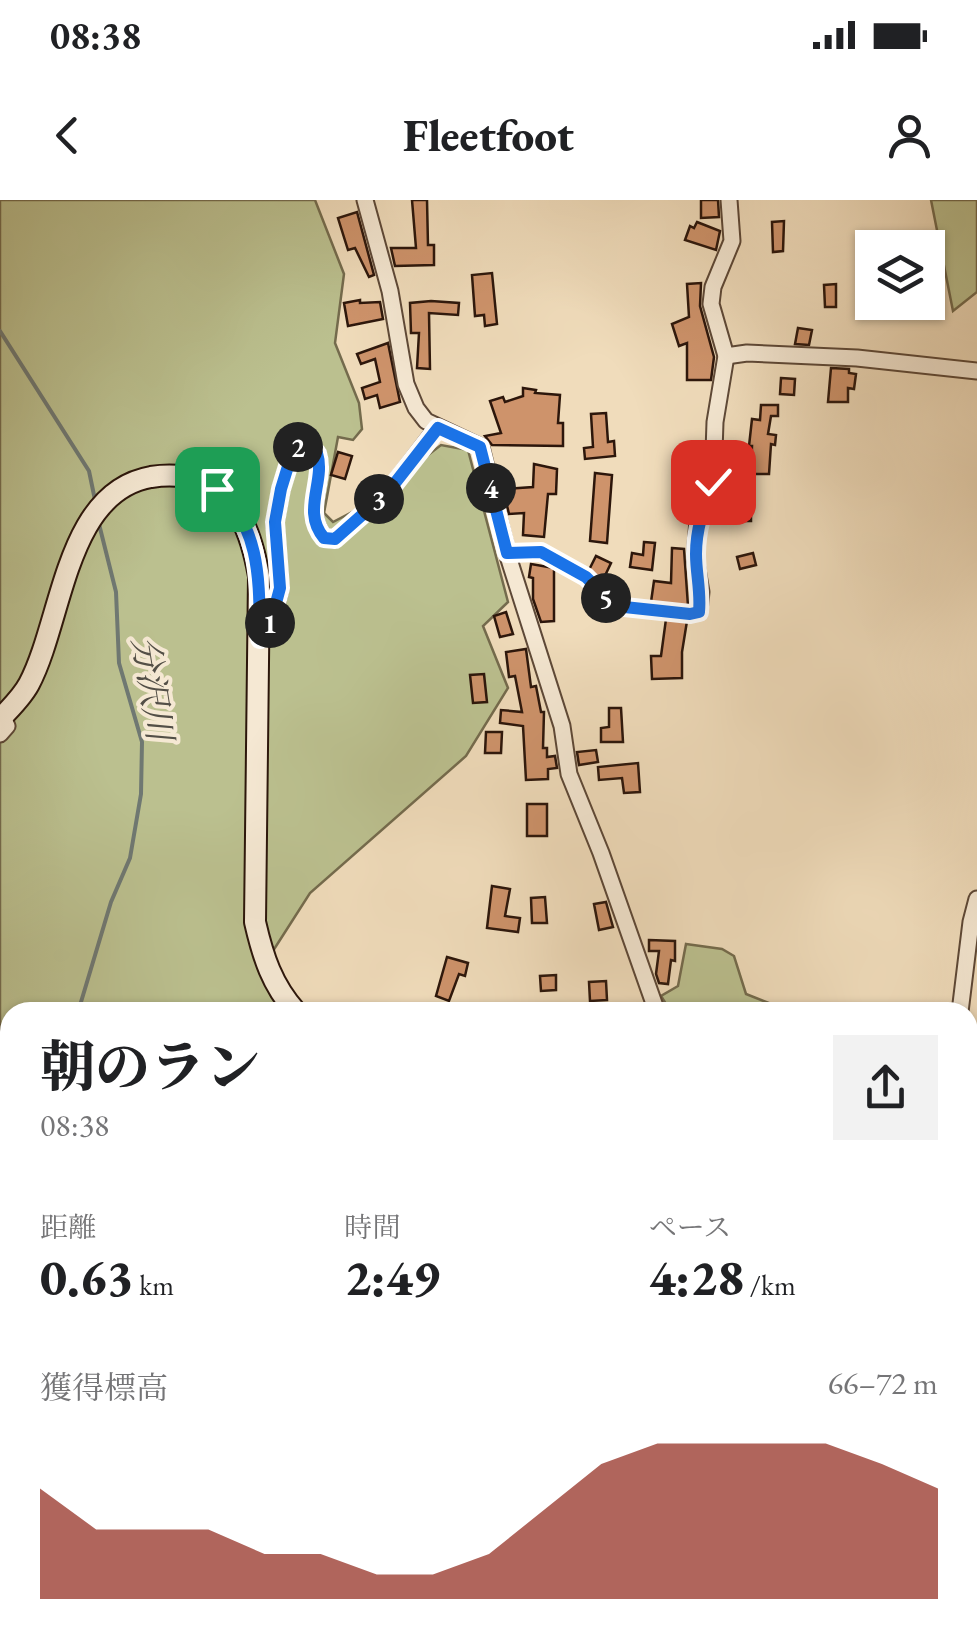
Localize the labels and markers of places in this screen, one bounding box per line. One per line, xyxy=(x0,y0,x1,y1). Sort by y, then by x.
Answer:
pin: 2 xyxy=(273,422,323,472)
pin xyxy=(671,440,756,525)
pin xyxy=(175,447,260,532)
pin: 4 xyxy=(466,463,516,513)
pin: 3 xyxy=(354,474,404,524)
pin: 5 xyxy=(581,573,631,623)
pin: 1 xyxy=(245,598,295,648)

